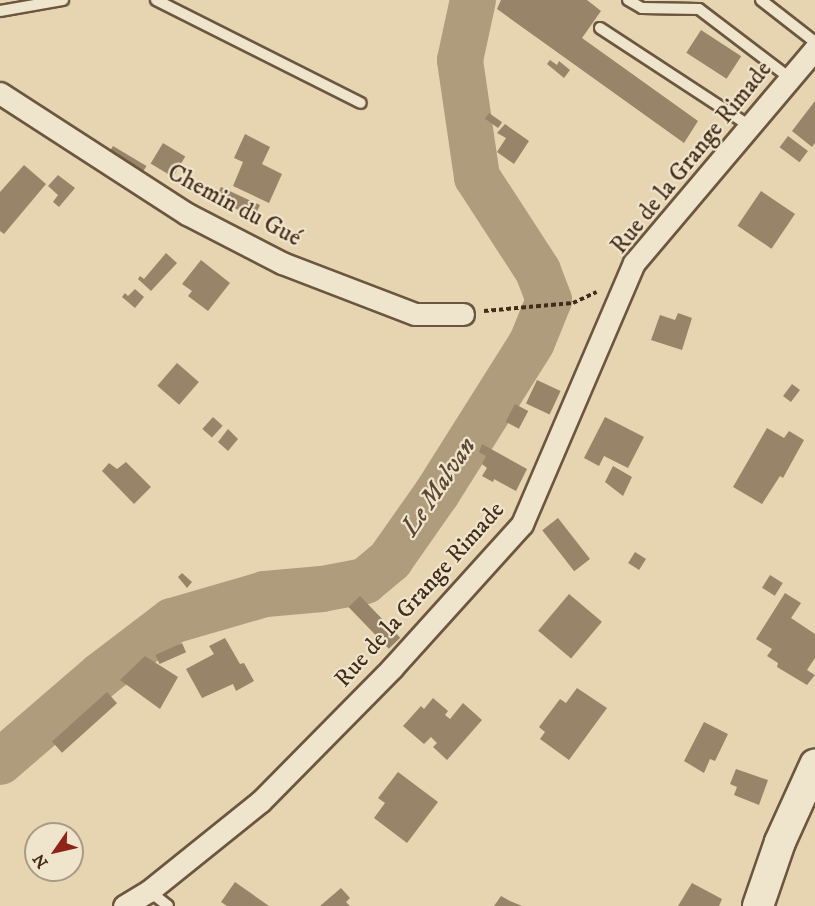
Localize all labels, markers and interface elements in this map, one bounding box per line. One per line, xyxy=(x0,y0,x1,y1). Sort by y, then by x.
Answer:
street label: Rue de la Grange Rimade xyxy=(605,56,779,260)
street label: Chemin du Gué xyxy=(162,159,306,253)
water label: Le Malvan xyxy=(395,432,483,542)
street label: Rue de la Grange Rimade xyxy=(329,496,511,694)
north arrow xyxy=(24,822,84,882)
text: N xyxy=(29,850,53,872)

